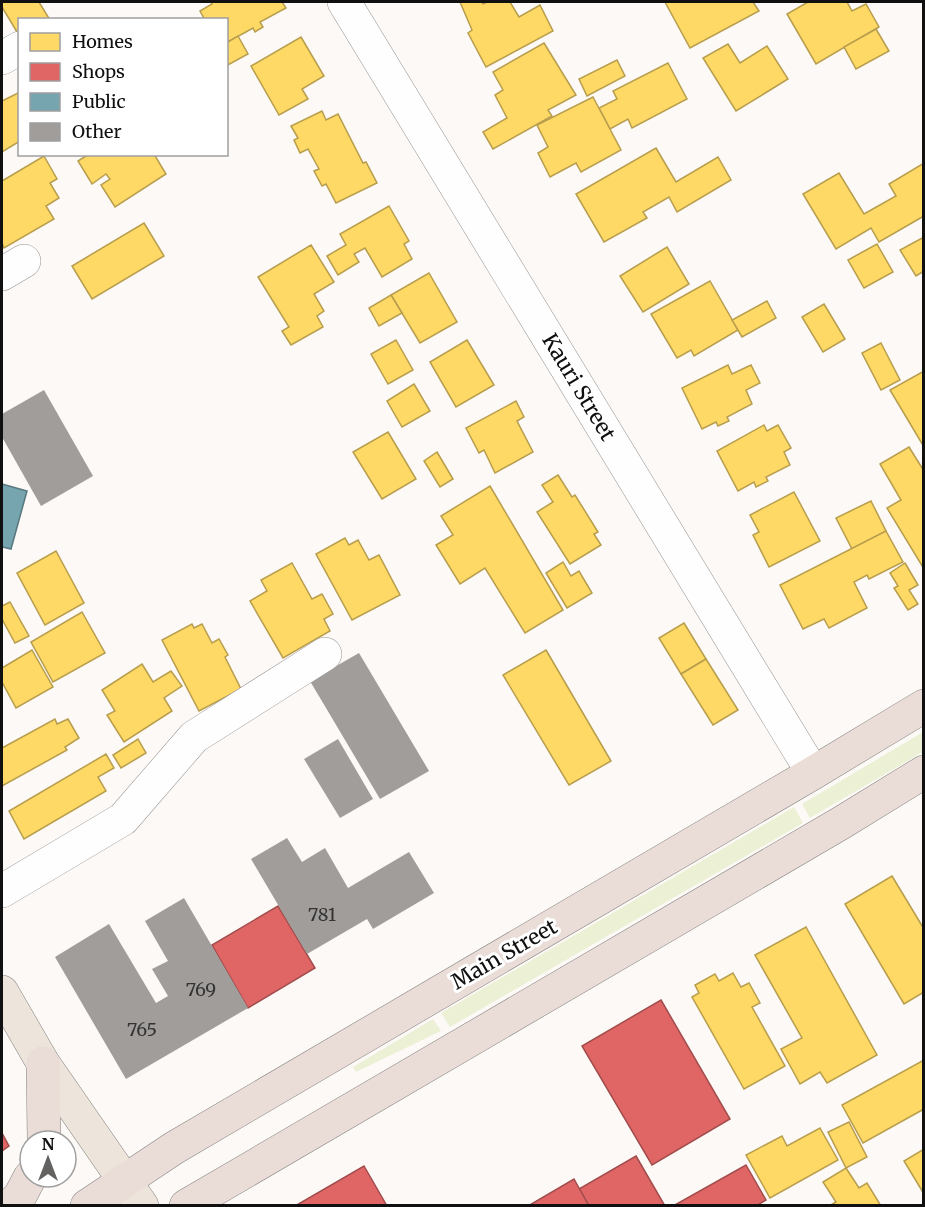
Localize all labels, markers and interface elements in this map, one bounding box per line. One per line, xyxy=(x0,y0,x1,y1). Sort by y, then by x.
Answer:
legend xyxy=(18,18,228,156)
text: Homes xyxy=(72,30,133,53)
text: Shops xyxy=(72,60,125,83)
text: Public xyxy=(72,90,126,113)
text: Other xyxy=(72,120,122,143)
street label: Kauri Street xyxy=(536,328,622,446)
house number: 781 xyxy=(308,903,336,926)
street label: Main Street xyxy=(446,913,562,995)
house number: 769 xyxy=(186,978,216,1001)
house number: 765 xyxy=(127,1018,157,1041)
north arrow xyxy=(18,1129,78,1189)
text: N xyxy=(42,1134,55,1154)

